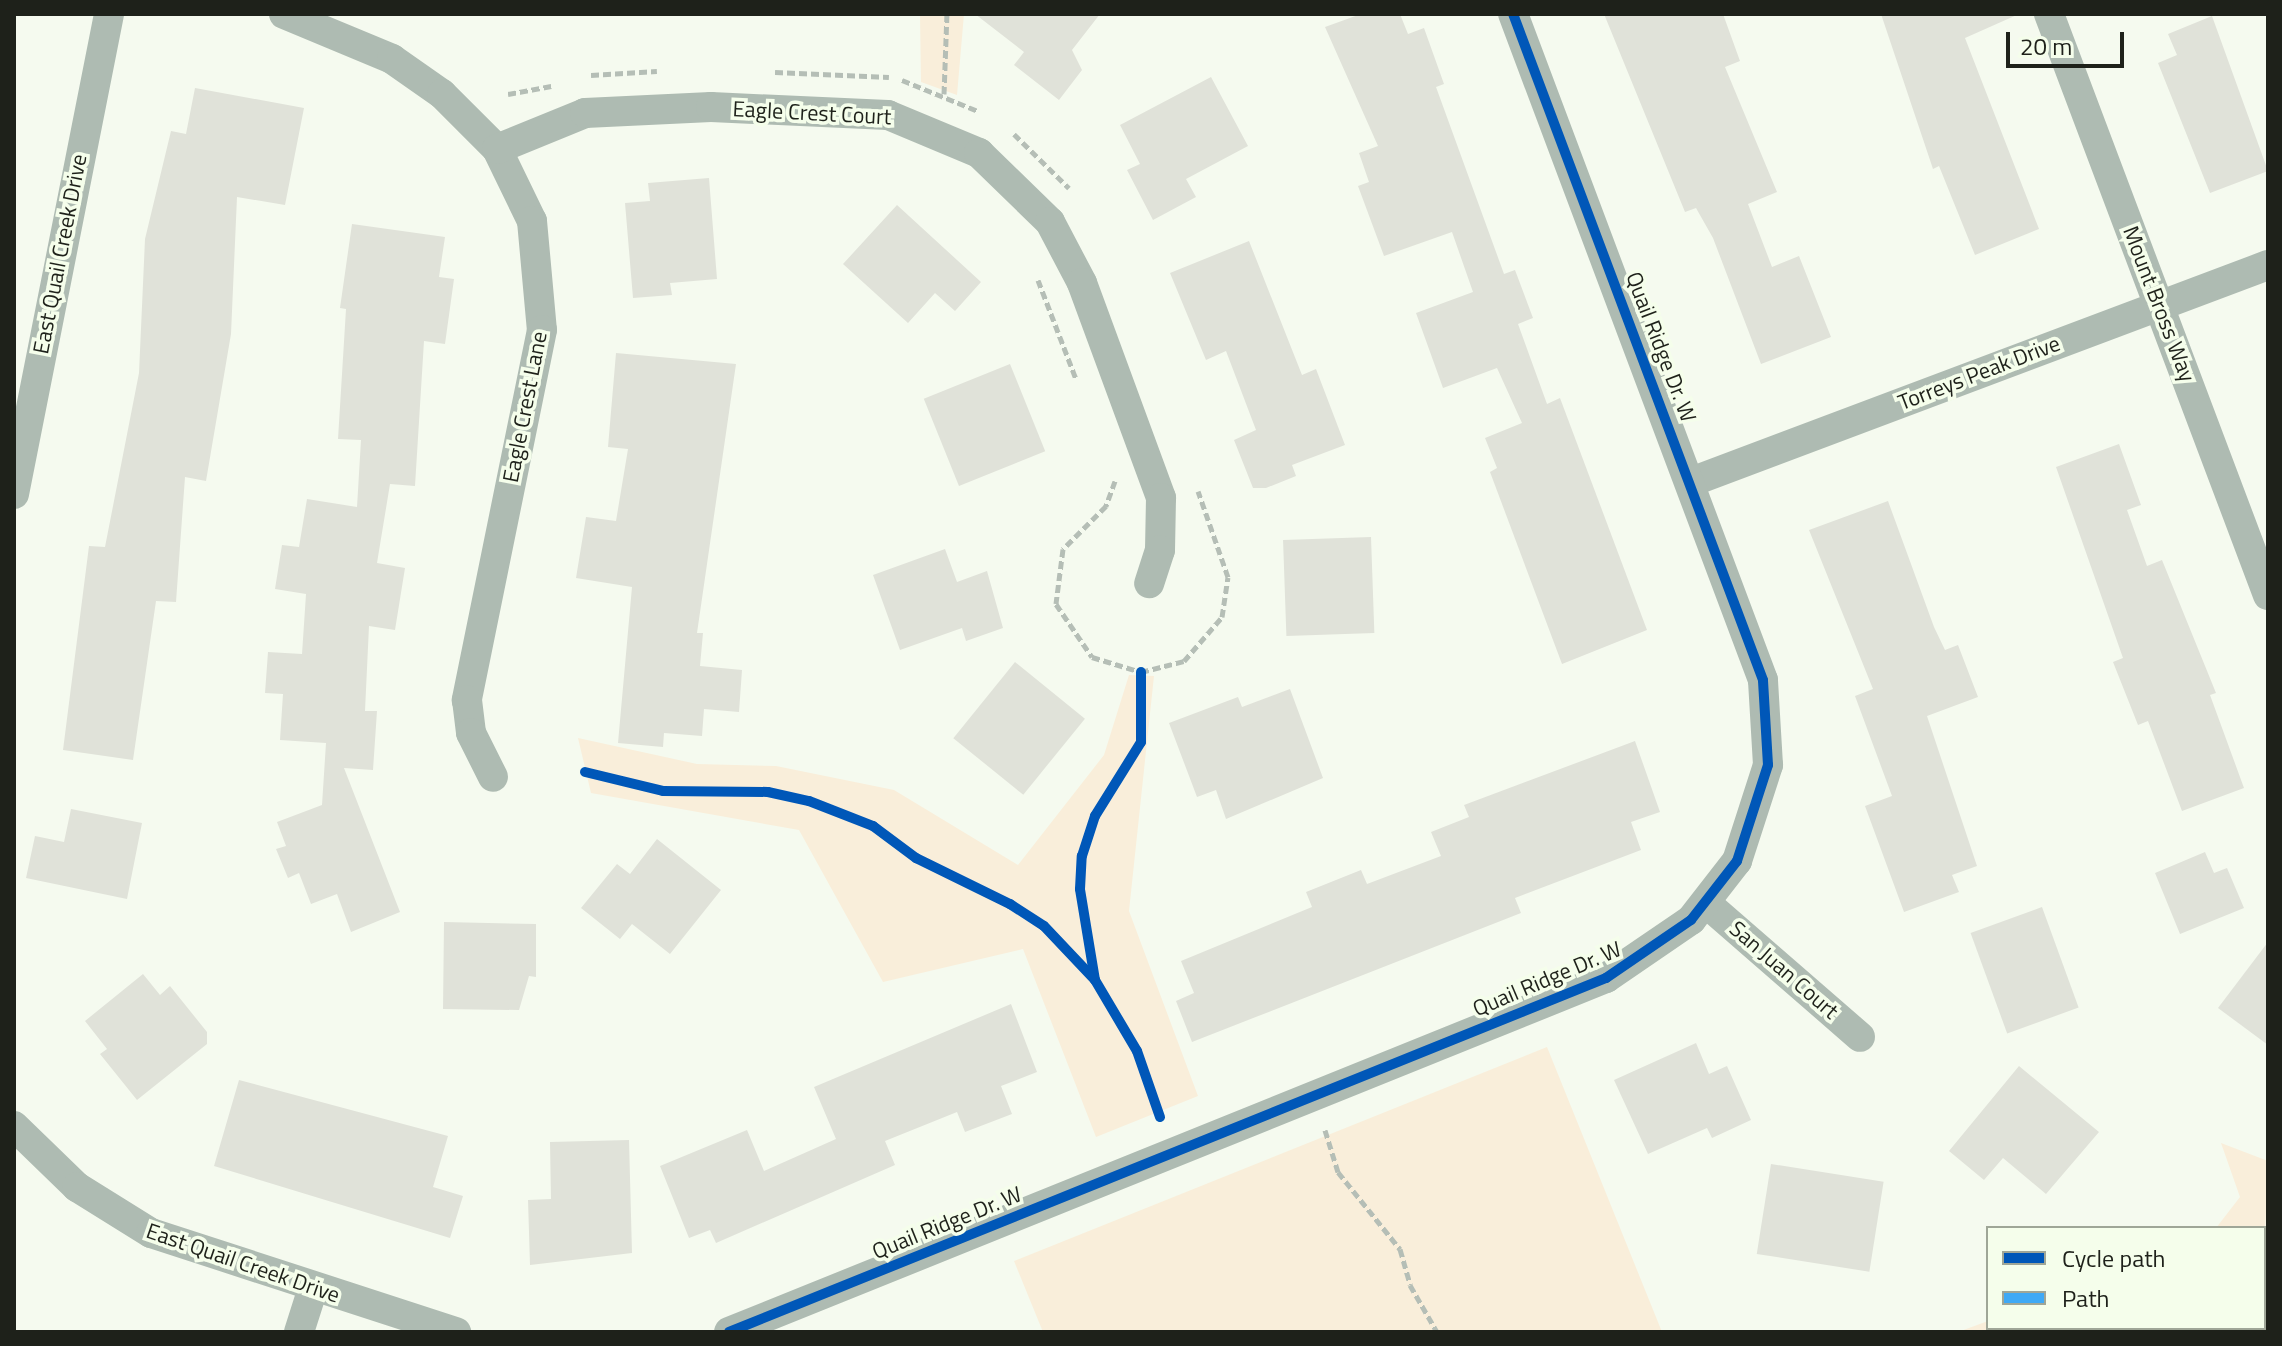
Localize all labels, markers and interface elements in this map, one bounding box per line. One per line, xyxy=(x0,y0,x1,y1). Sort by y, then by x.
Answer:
scale bar xyxy=(2010,16,2128,66)
text: 20 m xyxy=(2020,28,2072,64)
street label: Eagle Crest Court xyxy=(732,96,892,130)
street label: East Quail Creek Drive xyxy=(28,152,92,356)
street label: Mount Bross Way xyxy=(2117,222,2201,386)
street label: Quail Ridge Dr. W xyxy=(1620,268,1702,426)
street label: Eagle Crest Lane xyxy=(497,329,553,485)
street label: Torreys Peak Drive xyxy=(1894,330,2064,416)
street label: San Juan Court xyxy=(1724,916,1844,1024)
street label: Quail Ridge Dr. W xyxy=(1469,936,1625,1022)
street label: Quail Ridge Dr. W xyxy=(868,1181,1026,1265)
street label: East Quail Creek Drive xyxy=(143,1217,343,1309)
legend xyxy=(1986,1226,2266,1330)
text: Cycle path xyxy=(2062,1240,2165,1276)
text: Path xyxy=(2062,1280,2109,1316)

